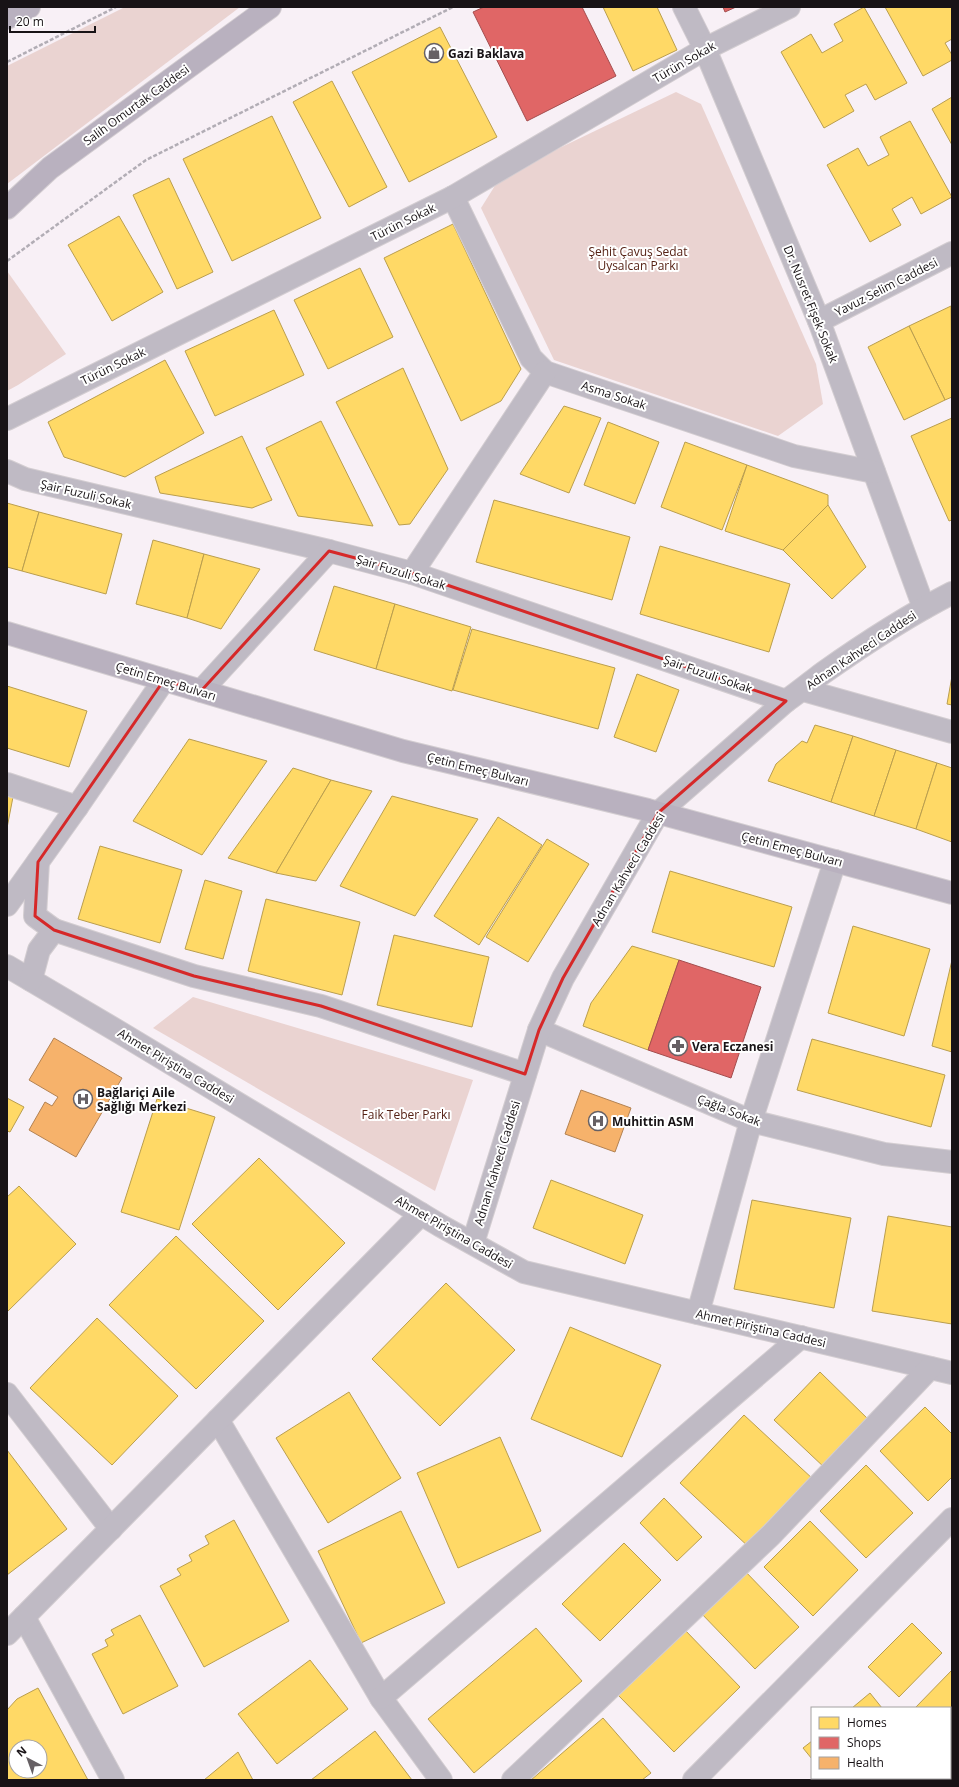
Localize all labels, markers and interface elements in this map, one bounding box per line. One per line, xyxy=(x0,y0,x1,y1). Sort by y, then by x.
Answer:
scale bar xyxy=(10,8,95,34)
text: 20 m xyxy=(16,13,44,30)
street label: Türün Sokak xyxy=(650,37,719,87)
shop icon: Gazi Baklava xyxy=(423,42,445,64)
place label: Gazi Baklava xyxy=(448,45,524,62)
street label: Salih Omurtak Caddesi xyxy=(80,61,192,149)
street label: Türün Sokak xyxy=(368,199,439,245)
park label: Şehit Çavuş Sedat Uysalcan Parkı xyxy=(588,243,688,274)
street label: Dr. Nusret Fişek Sokak xyxy=(780,243,843,366)
street label: Yavuz Selim Caddesi xyxy=(832,254,940,320)
street label: Türün Sokak xyxy=(78,343,149,389)
street label: Asma Sokak xyxy=(579,377,649,414)
street label: Şair Fuzuli Sokak xyxy=(39,475,134,513)
street label: Şair Fuzuli Sokak xyxy=(354,550,449,594)
street label: Adnan Kahveci Caddesi xyxy=(802,607,920,693)
street label: Şair Fuzuli Sokak xyxy=(661,651,755,697)
street label: Çetin Emeç Bulvarı xyxy=(114,658,218,704)
street label: Çetin Emeç Bulvarı xyxy=(425,748,531,790)
street label: Adnan Kahveci Caddesi xyxy=(587,809,669,929)
street label: Çetin Emeç Bulvarı xyxy=(739,827,845,871)
street label: Ahmet Piriştina Caddesi xyxy=(115,1024,237,1108)
pharmacy icon: Vera Eczanesi xyxy=(667,1035,689,1057)
place label: Vera Eczanesi xyxy=(692,1038,773,1055)
place label: Bağlariçi Aile Sağlığı Merkezi xyxy=(97,1084,186,1115)
hospital icon: Bağlariçi Aile Sağlığı Merkezi xyxy=(72,1088,94,1110)
street label: Çağla Sokak xyxy=(695,1090,764,1130)
street label: Adnan Kahveci Caddesi xyxy=(470,1098,524,1228)
park label: Faik Teber Parkı xyxy=(362,1106,450,1123)
hospital icon: Muhittin ASM xyxy=(587,1110,609,1132)
place label: Muhittin ASM xyxy=(612,1113,694,1130)
street label: Ahmet Piriştina Caddesi xyxy=(392,1191,516,1273)
street label: Ahmet Piriştina Caddesi xyxy=(694,1305,828,1351)
legend xyxy=(811,1707,951,1779)
text: Homes xyxy=(847,1714,887,1731)
text: Shops xyxy=(847,1734,882,1751)
north arrow xyxy=(8,1739,48,1779)
text: N xyxy=(13,1742,29,1760)
text: Health xyxy=(847,1754,884,1771)

